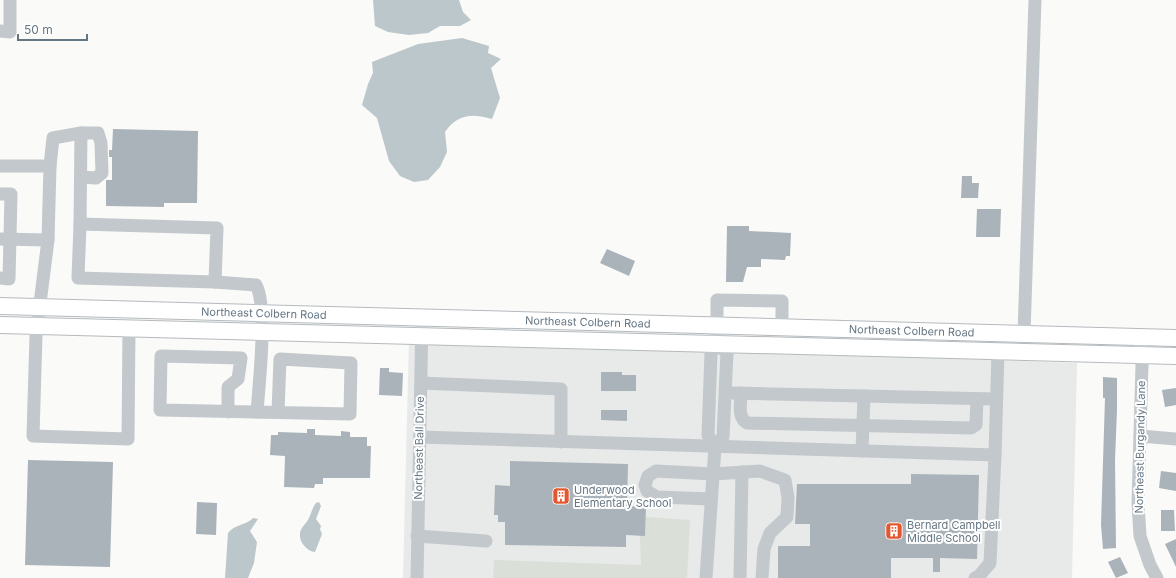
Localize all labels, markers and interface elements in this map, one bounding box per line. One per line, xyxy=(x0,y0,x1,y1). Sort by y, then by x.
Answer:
scale bar xyxy=(18,16,87,42)
text: 50 m xyxy=(24,22,53,37)
street label: Northeast Colbern Road xyxy=(201,304,327,322)
street label: Northeast Colbern Road xyxy=(525,313,651,331)
street label: Northeast Colbern Road xyxy=(849,322,975,340)
street label: Northeast Burgandy Lane xyxy=(1132,380,1148,514)
street label: Northeast Ball Drive xyxy=(411,396,427,500)
place label: Underwood Elementary School xyxy=(574,483,671,510)
building icon: Underwood Elementary School xyxy=(551,486,571,506)
place label: Bernard Campbell Middle School xyxy=(907,518,1000,545)
building icon: Bernard Campbell Middle School xyxy=(884,521,904,541)

